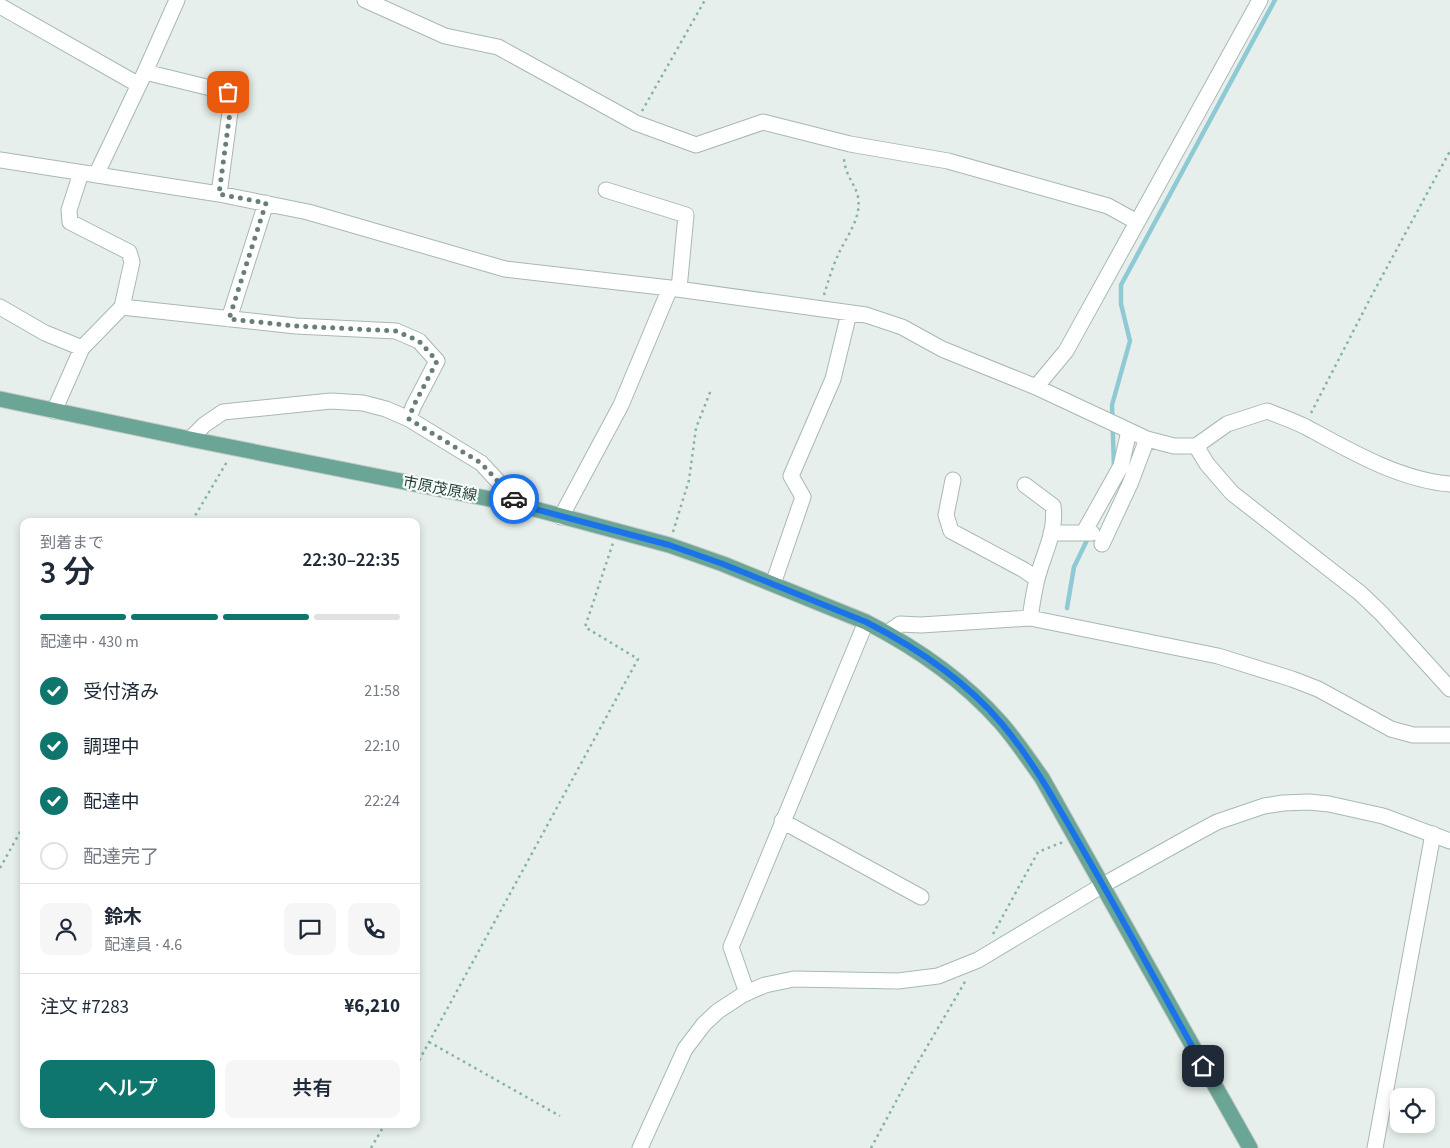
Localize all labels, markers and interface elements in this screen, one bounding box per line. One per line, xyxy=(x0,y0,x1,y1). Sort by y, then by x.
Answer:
pin xyxy=(207,71,249,113)
icon: bag xyxy=(214,78,242,106)
street label: 市原茂原線 xyxy=(401,472,479,506)
courier xyxy=(489,474,539,524)
icon: car xyxy=(500,485,528,513)
text: 到着まで xyxy=(40,532,104,554)
text: 22:30–22:35 xyxy=(302,547,400,574)
text: 3 分 xyxy=(40,550,95,596)
text: 配達中 · 430 m xyxy=(40,631,139,653)
icon: check xyxy=(40,677,68,705)
text: 受付済み xyxy=(83,679,159,706)
text: 21:58 xyxy=(364,680,400,702)
icon: check xyxy=(40,732,68,760)
text: 調理中 xyxy=(83,734,140,761)
text: 22:10 xyxy=(364,735,400,757)
icon: check xyxy=(40,787,68,815)
text: 配達中 xyxy=(83,789,140,816)
text: 22:24 xyxy=(364,790,400,812)
text: 配達完了 xyxy=(83,844,159,871)
button: person xyxy=(40,903,92,955)
button: chat xyxy=(284,903,336,955)
button: phone xyxy=(348,903,400,955)
text: 鈴木 xyxy=(104,904,142,931)
text: 配達員 · 4.6 xyxy=(104,934,182,956)
text: ¥6,210 xyxy=(344,993,400,1020)
text: 注文 #7283 xyxy=(40,994,129,1021)
pin xyxy=(1182,1045,1224,1087)
icon: home xyxy=(1189,1052,1217,1080)
button: ヘルプ xyxy=(40,1060,215,1118)
button: 共有 xyxy=(225,1060,400,1118)
map controls xyxy=(1390,1088,1435,1133)
button: locate xyxy=(1390,1088,1435,1133)

